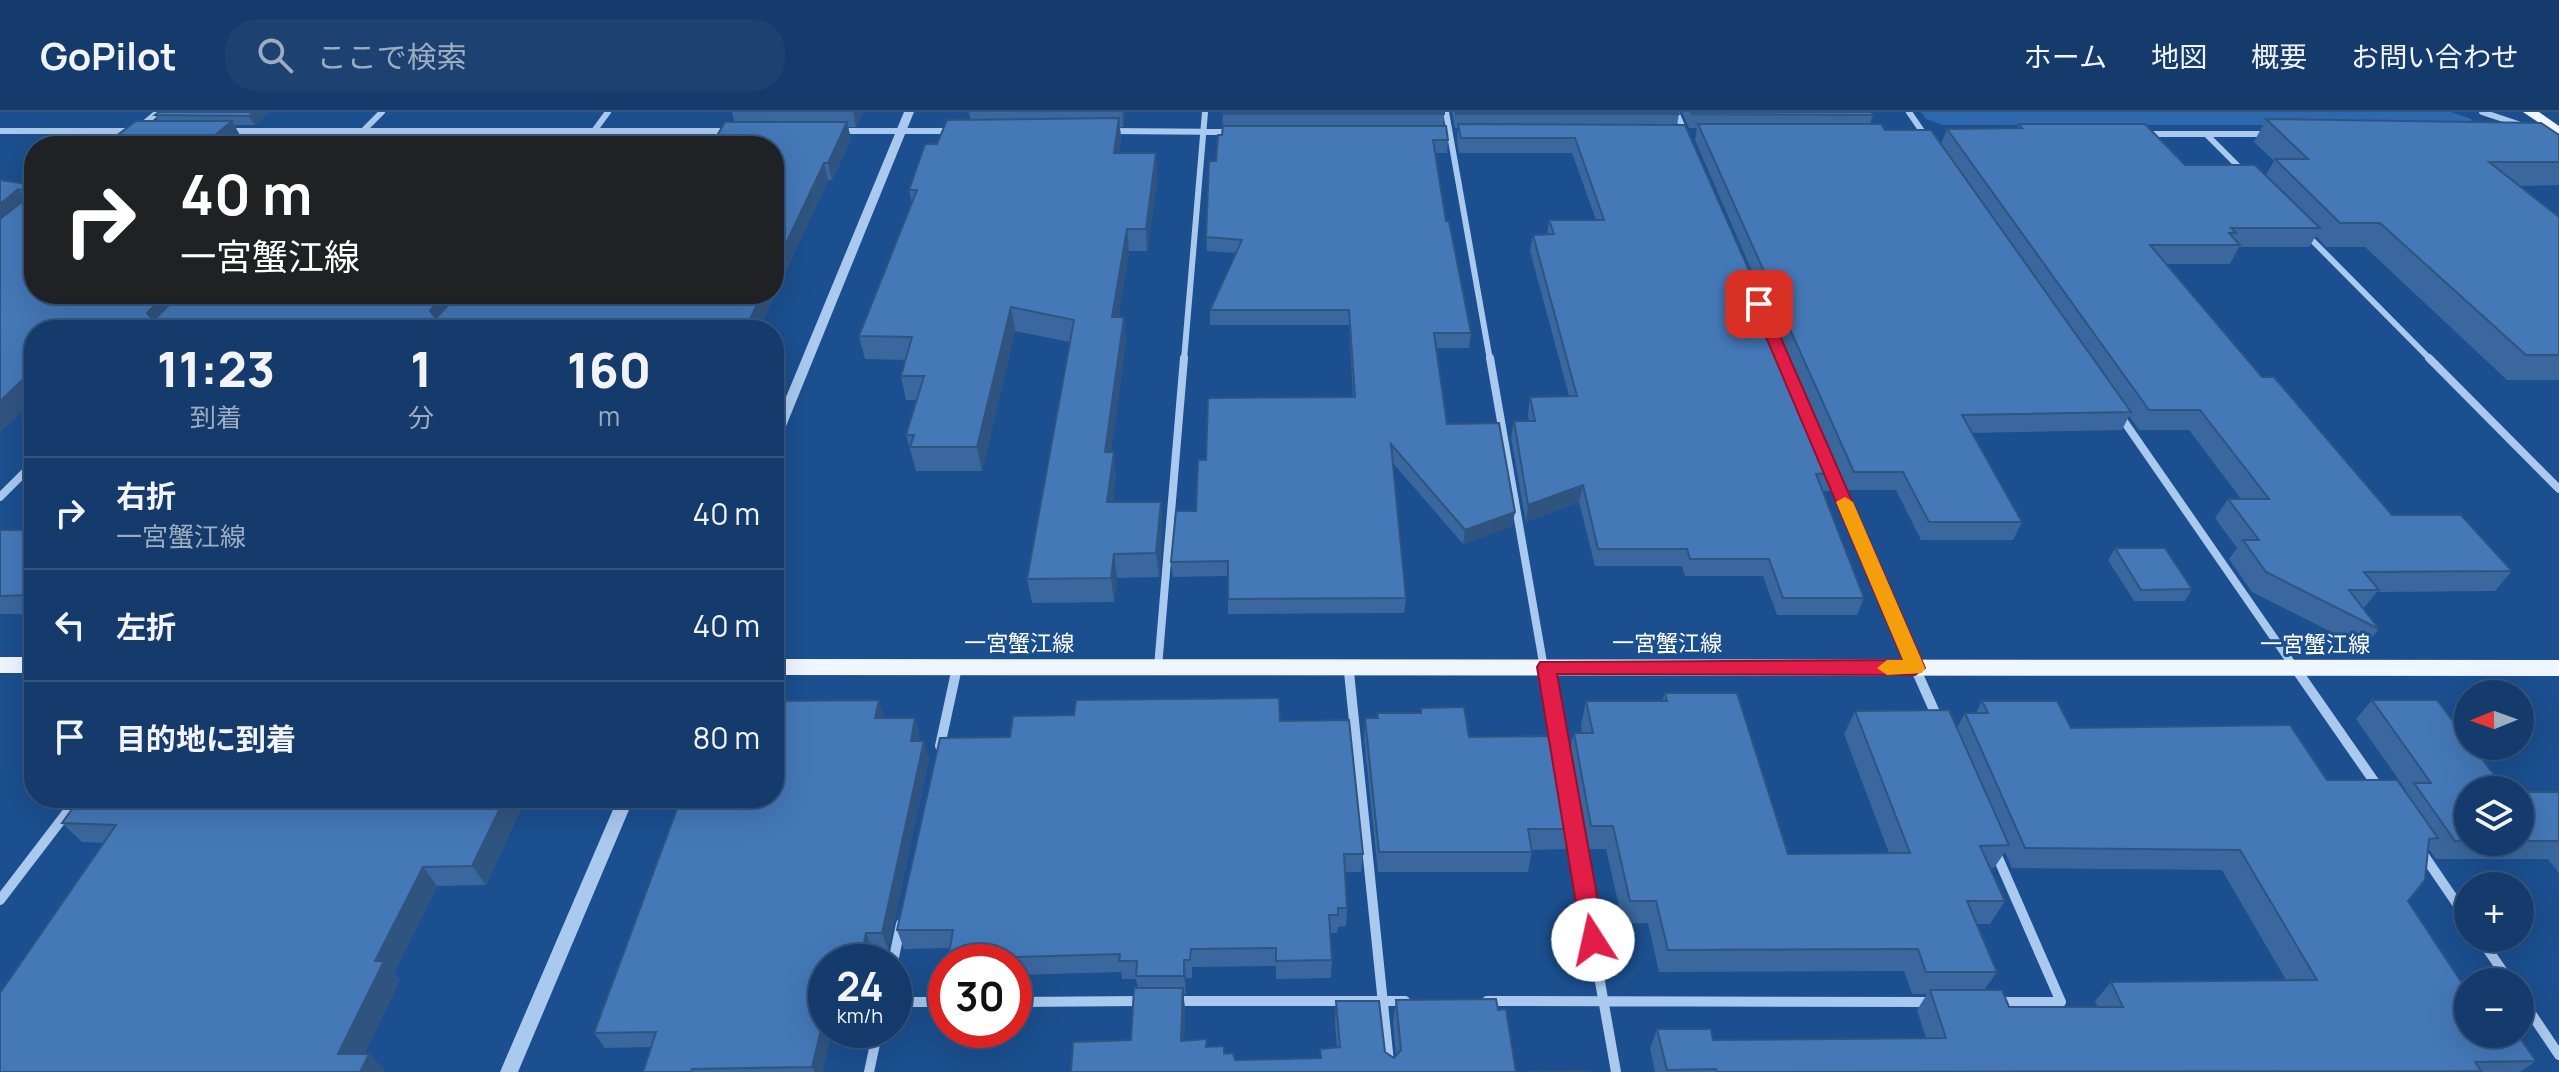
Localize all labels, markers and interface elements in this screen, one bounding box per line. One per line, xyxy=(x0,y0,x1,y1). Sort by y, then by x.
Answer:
search box xyxy=(225,19,785,91)
text: GoPilot xyxy=(40,29,177,81)
icon: search xyxy=(253,33,297,77)
text: ここで検索 xyxy=(317,36,467,77)
text: ホーム xyxy=(2024,37,2107,75)
text: 地図 xyxy=(2151,37,2207,75)
text: 概要 xyxy=(2251,37,2307,75)
text: お問い合わせ xyxy=(2351,37,2519,75)
text: 40 m xyxy=(180,155,312,232)
icon: right xyxy=(48,168,152,272)
text: 一宮蟹江線 xyxy=(180,232,360,281)
pin xyxy=(1725,270,1793,338)
icon: arrive xyxy=(1737,282,1781,326)
text: 11:23 xyxy=(157,336,275,401)
text: 1 xyxy=(410,336,432,401)
text: 160 xyxy=(567,337,651,402)
text: m xyxy=(598,398,620,434)
text: 到着 xyxy=(190,399,242,435)
text: 分 xyxy=(408,399,434,435)
text: 右折 xyxy=(116,475,176,516)
icon: right xyxy=(48,491,92,535)
text: 40 m xyxy=(693,493,760,534)
text: 一宮蟹江線 xyxy=(116,518,246,554)
icon: left xyxy=(48,603,92,647)
text: 40 m xyxy=(693,605,760,646)
text: 左折 xyxy=(116,606,176,647)
street label: 一宮蟹江線 xyxy=(964,628,1074,658)
street label: 一宮蟹江線 xyxy=(1612,628,1722,658)
street label: 一宮蟹江線 xyxy=(2260,629,2370,659)
north arrow xyxy=(2454,680,2534,760)
map controls xyxy=(2454,680,2534,1048)
icon: arrive xyxy=(48,715,92,759)
text: 80 m xyxy=(693,717,760,758)
text: 目的地に到着 xyxy=(116,718,296,759)
button: layers xyxy=(2454,776,2534,856)
button: + xyxy=(2454,872,2534,952)
position arrow xyxy=(1551,898,1635,982)
speed limit sign: 30 xyxy=(928,944,1032,1048)
text: 24 xyxy=(836,958,884,1013)
button: − xyxy=(2454,968,2534,1048)
text: km/h xyxy=(837,1002,883,1029)

